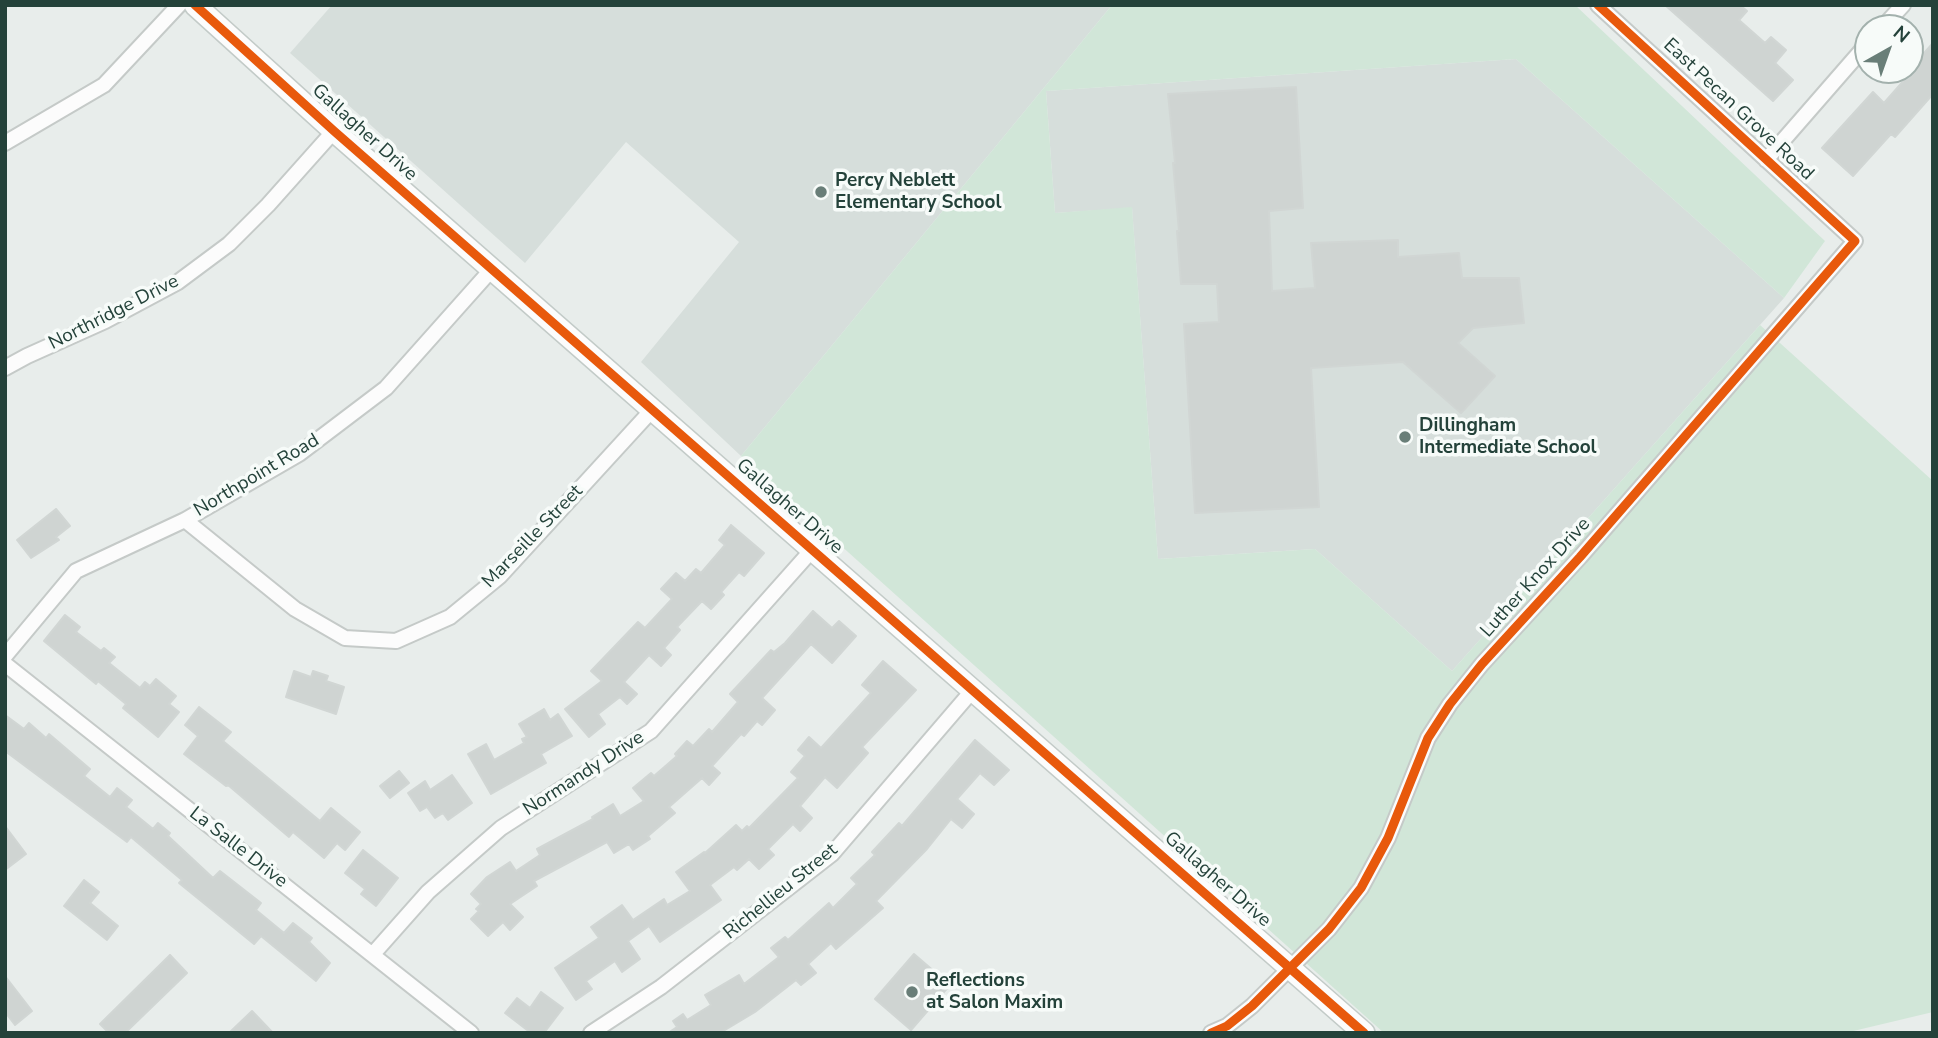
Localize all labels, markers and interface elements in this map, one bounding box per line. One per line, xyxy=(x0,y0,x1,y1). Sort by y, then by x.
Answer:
north arrow xyxy=(1854,14,1924,84)
text: N xyxy=(1887,20,1915,49)
street label: East Pecan Grove Road xyxy=(1658,34,1818,186)
street label: Gallagher Drive xyxy=(307,80,421,186)
place label: Percy Neblett Elementary School xyxy=(835,170,1002,214)
marker: Percy Neblett Elementary School xyxy=(813,184,829,200)
street label: Northridge Drive xyxy=(45,270,183,356)
place label: Dillingham Intermediate School xyxy=(1419,415,1597,459)
marker: Dillingham Intermediate School xyxy=(1397,429,1413,445)
street label: Northpoint Road xyxy=(190,430,324,522)
street label: Gallagher Drive xyxy=(731,454,847,560)
street label: Marseille Street xyxy=(478,481,588,593)
street label: Luther Knox Drive xyxy=(1476,514,1596,642)
street label: Normandy Drive xyxy=(519,726,649,822)
street label: La Salle Drive xyxy=(184,803,292,893)
street label: Gallagher Drive xyxy=(1159,827,1275,933)
street label: Richellieu Street xyxy=(719,839,843,945)
place label: Reflections at Salon Maxim xyxy=(926,970,1063,1014)
marker: Reflections at Salon Maxim xyxy=(904,984,920,1000)

